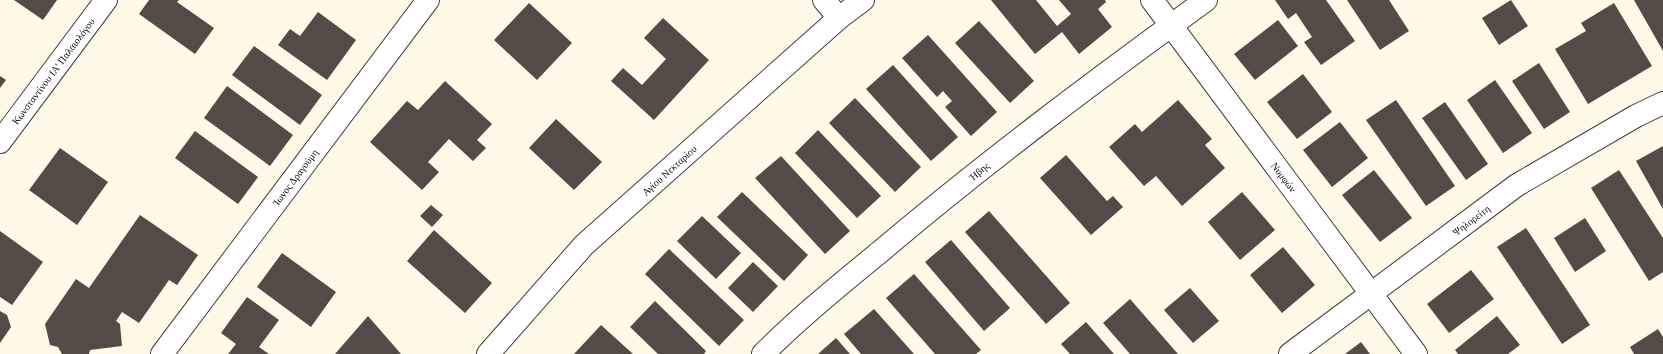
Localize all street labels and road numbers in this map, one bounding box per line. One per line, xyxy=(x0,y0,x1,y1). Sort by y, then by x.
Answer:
street label: Κωνσταντίνου ΙΑ' Παλαιολόγου xyxy=(10,16,97,127)
street label: Αγίου Νεκταρίου xyxy=(640,143,699,198)
street label: Ίωνος Δραγούμη xyxy=(270,147,320,208)
street label: Ήβης xyxy=(966,160,991,183)
street label: Νυμφών xyxy=(1269,160,1299,195)
street label: Ψηλορείτη xyxy=(1451,203,1492,238)

